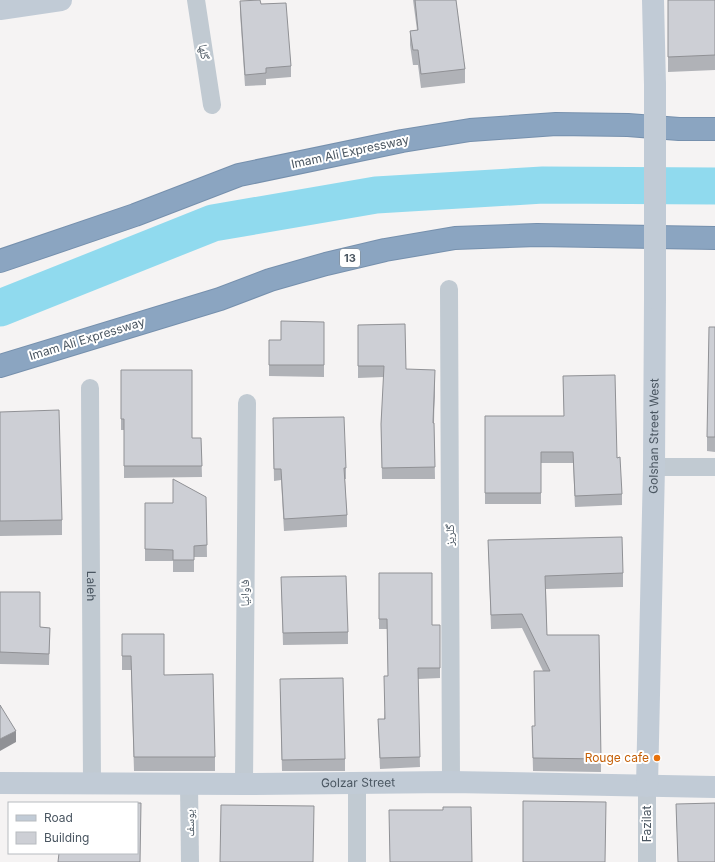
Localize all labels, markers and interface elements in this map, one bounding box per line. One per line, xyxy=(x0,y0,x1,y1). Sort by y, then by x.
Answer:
street label: گلها xyxy=(196,43,213,61)
street label: Imam Ali Expressway xyxy=(290,132,410,171)
road number: 13 xyxy=(340,249,360,267)
street label: Imam Ali Expressway xyxy=(27,314,147,363)
street label: Golshan Street West xyxy=(645,378,662,494)
street label: گلریز xyxy=(442,524,457,547)
street label: Laleh xyxy=(84,571,99,601)
street label: فاوانیا xyxy=(237,579,252,607)
place label: Rouge cafe xyxy=(585,750,649,765)
marker: Rouge cafe xyxy=(652,753,662,763)
street label: Golzar Street xyxy=(321,775,395,790)
legend xyxy=(8,802,138,854)
street label: Fazilat xyxy=(639,806,654,842)
street label: یوسف xyxy=(182,809,197,837)
text: Road xyxy=(44,810,73,825)
text: Building xyxy=(44,830,89,845)

